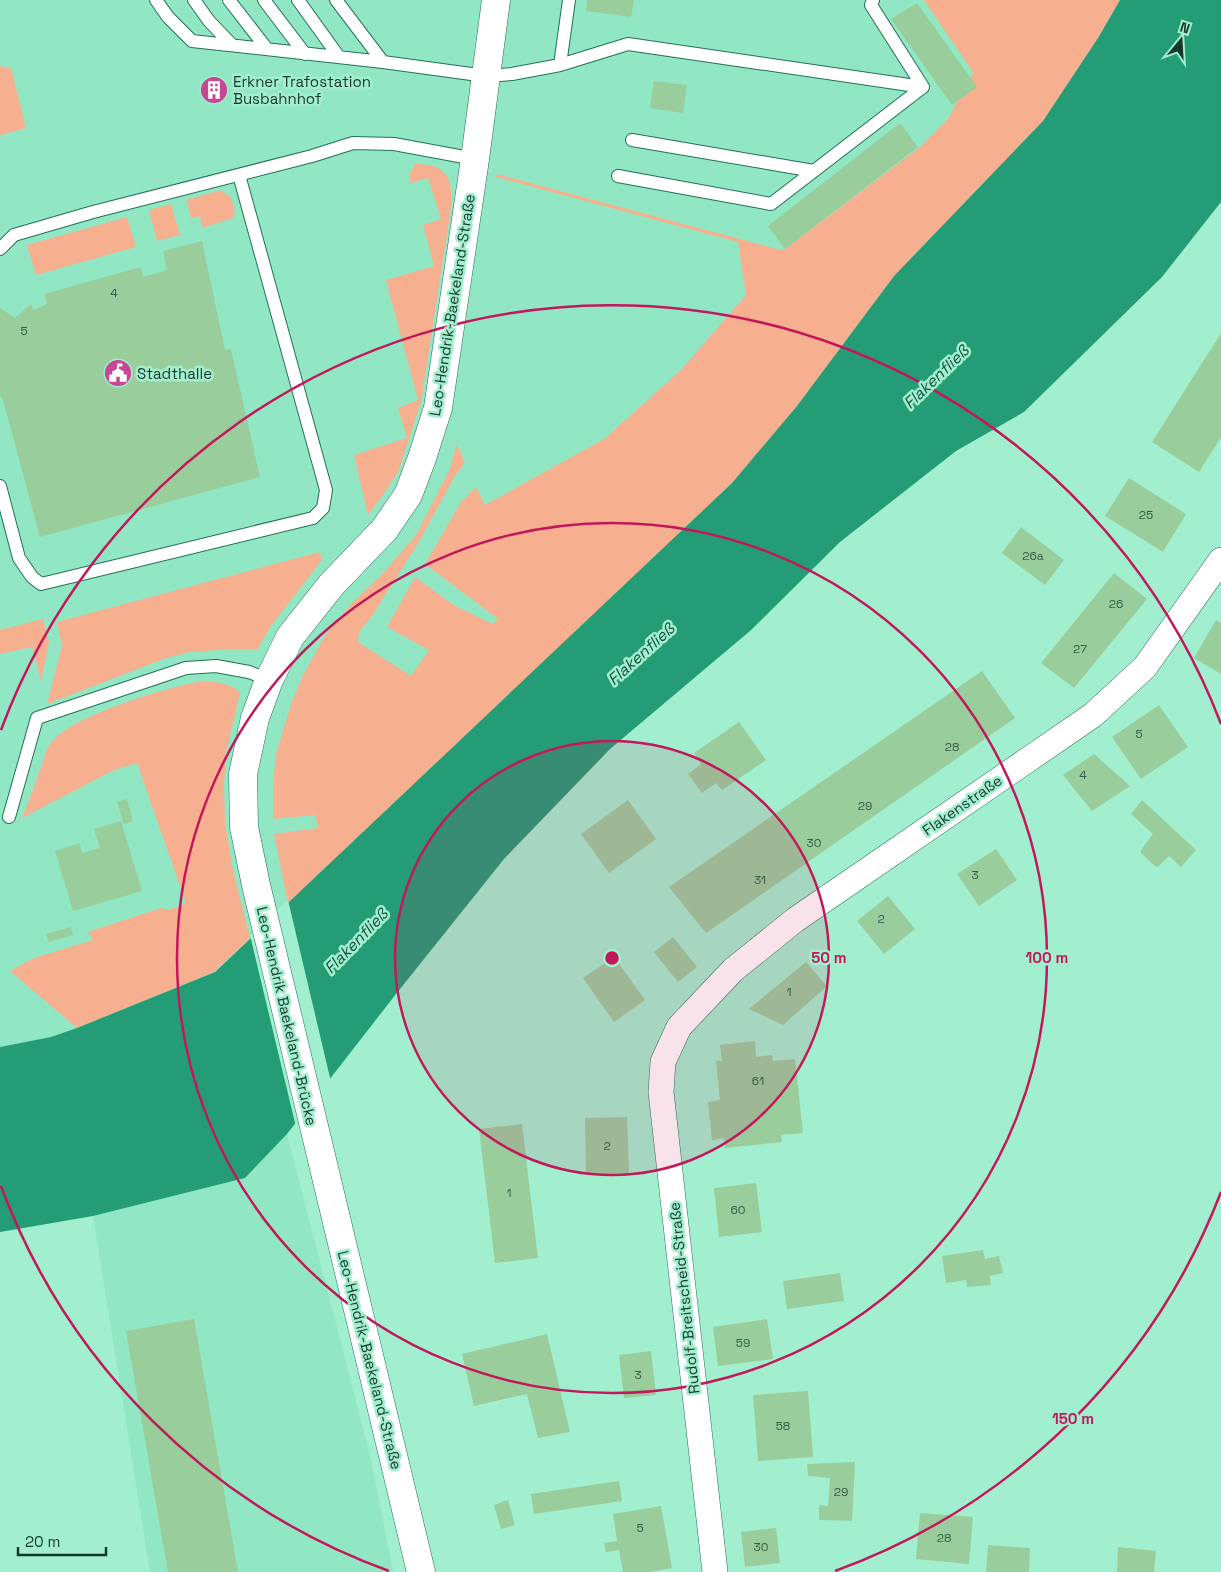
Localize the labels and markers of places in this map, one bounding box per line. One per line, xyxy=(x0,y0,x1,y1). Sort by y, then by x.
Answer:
place label: Erkner Trafostation Busbahnhof xyxy=(233,72,371,108)
building icon: Erkner Trafostation Busbahnhof xyxy=(199,75,229,105)
public building icon: Stadthalle xyxy=(103,358,133,388)
place label: Stadthalle xyxy=(137,364,212,383)
centre of rings xyxy=(603,949,621,967)

